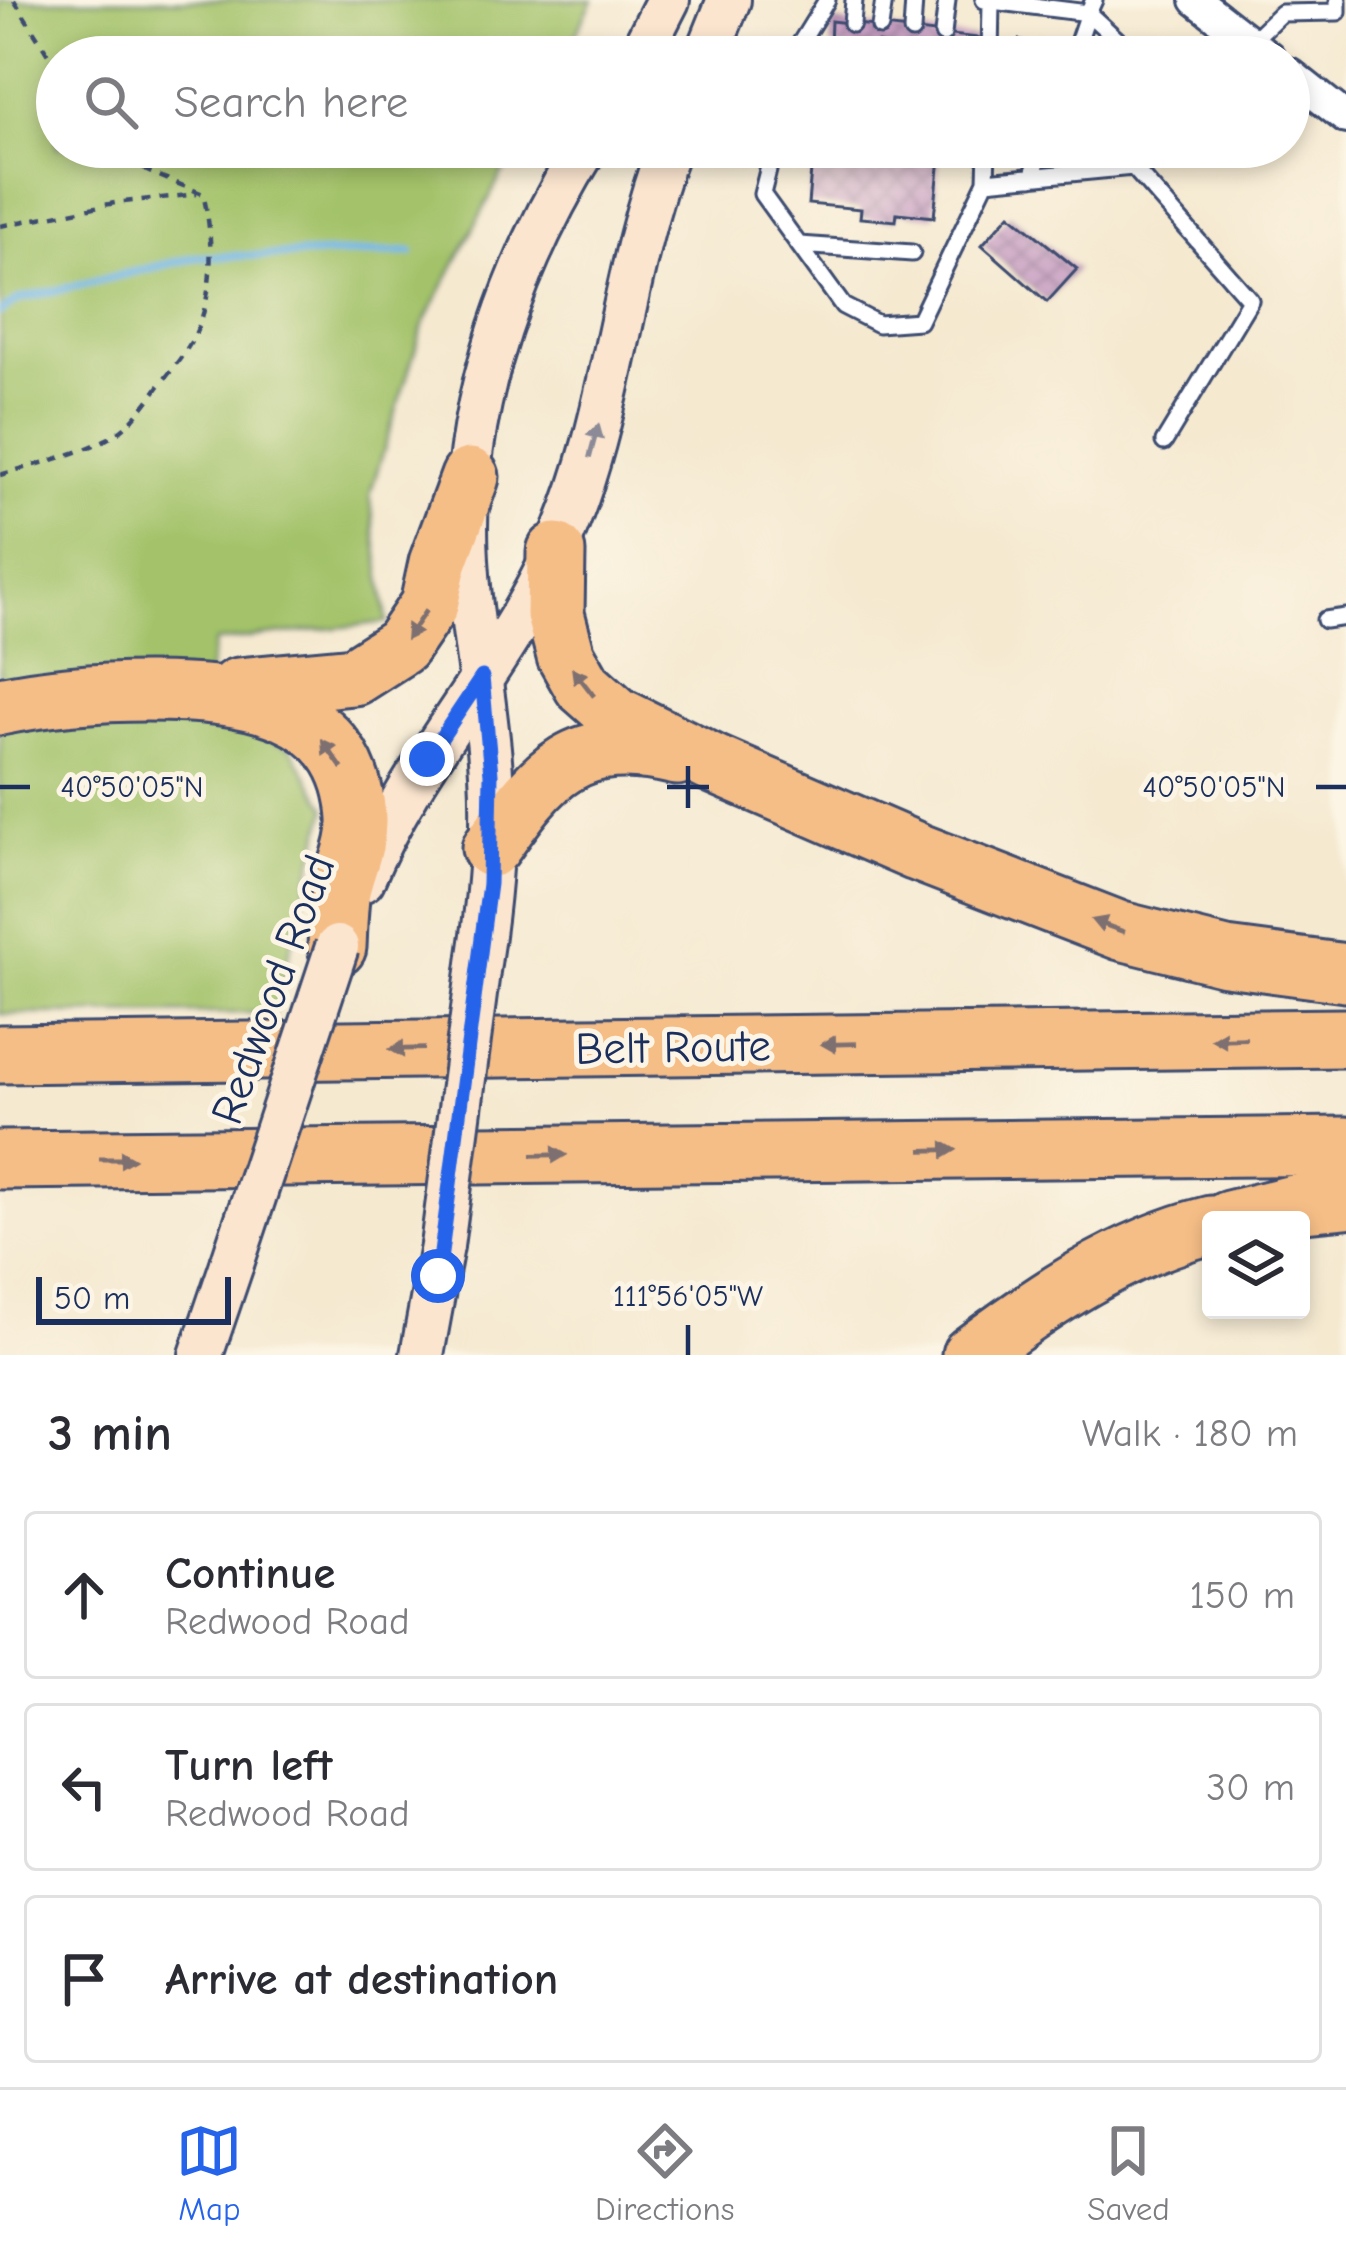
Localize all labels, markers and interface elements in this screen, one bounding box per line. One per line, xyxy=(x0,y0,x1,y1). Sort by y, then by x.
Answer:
search box xyxy=(36,36,1310,168)
icon: search xyxy=(78,69,144,135)
text: Search here xyxy=(174,76,408,128)
one-way arrow xyxy=(586,423,605,460)
one-way arrow xyxy=(406,609,429,641)
one-way arrow xyxy=(571,667,596,698)
route end xyxy=(400,732,454,786)
one-way arrow xyxy=(321,737,344,770)
text: 40°50'05"N xyxy=(60,770,204,805)
text: 40°50'05"N xyxy=(1142,770,1286,805)
street label: Redwood Road xyxy=(200,848,346,1131)
one-way arrow xyxy=(1090,916,1126,934)
street label: Belt Route xyxy=(575,1019,771,1075)
one-way arrow xyxy=(1209,1029,1247,1049)
one-way arrow xyxy=(819,1034,857,1053)
one-way arrow xyxy=(387,1039,425,1058)
one-way arrow xyxy=(921,1141,959,1160)
one-way arrow xyxy=(531,1145,569,1165)
one-way arrow xyxy=(99,1149,137,1169)
map controls xyxy=(1202,1211,1310,1319)
button: layers xyxy=(1202,1211,1310,1319)
route start xyxy=(411,1249,465,1303)
scale bar xyxy=(36,1271,231,1324)
text: 50 m xyxy=(54,1279,130,1317)
text: 111°56'05"W xyxy=(613,1279,763,1314)
text: 3 min xyxy=(48,1404,172,1463)
text: Walk · 180 m xyxy=(1082,1411,1298,1456)
text: Continue xyxy=(165,1547,335,1599)
icon: ahead xyxy=(51,1562,117,1628)
text: 150 m xyxy=(1189,1573,1295,1618)
text: Redwood Road xyxy=(165,1599,410,1644)
text: Turn left xyxy=(165,1739,332,1791)
icon: left xyxy=(51,1754,117,1820)
text: 30 m xyxy=(1206,1765,1295,1810)
text: Redwood Road xyxy=(165,1791,410,1836)
icon: arrive xyxy=(51,1946,117,2012)
text: Arrive at destination xyxy=(165,1953,558,2005)
tab: Map xyxy=(176,2118,242,2228)
tab: Directions xyxy=(595,2118,735,2228)
tab: Saved xyxy=(1087,2118,1170,2228)

